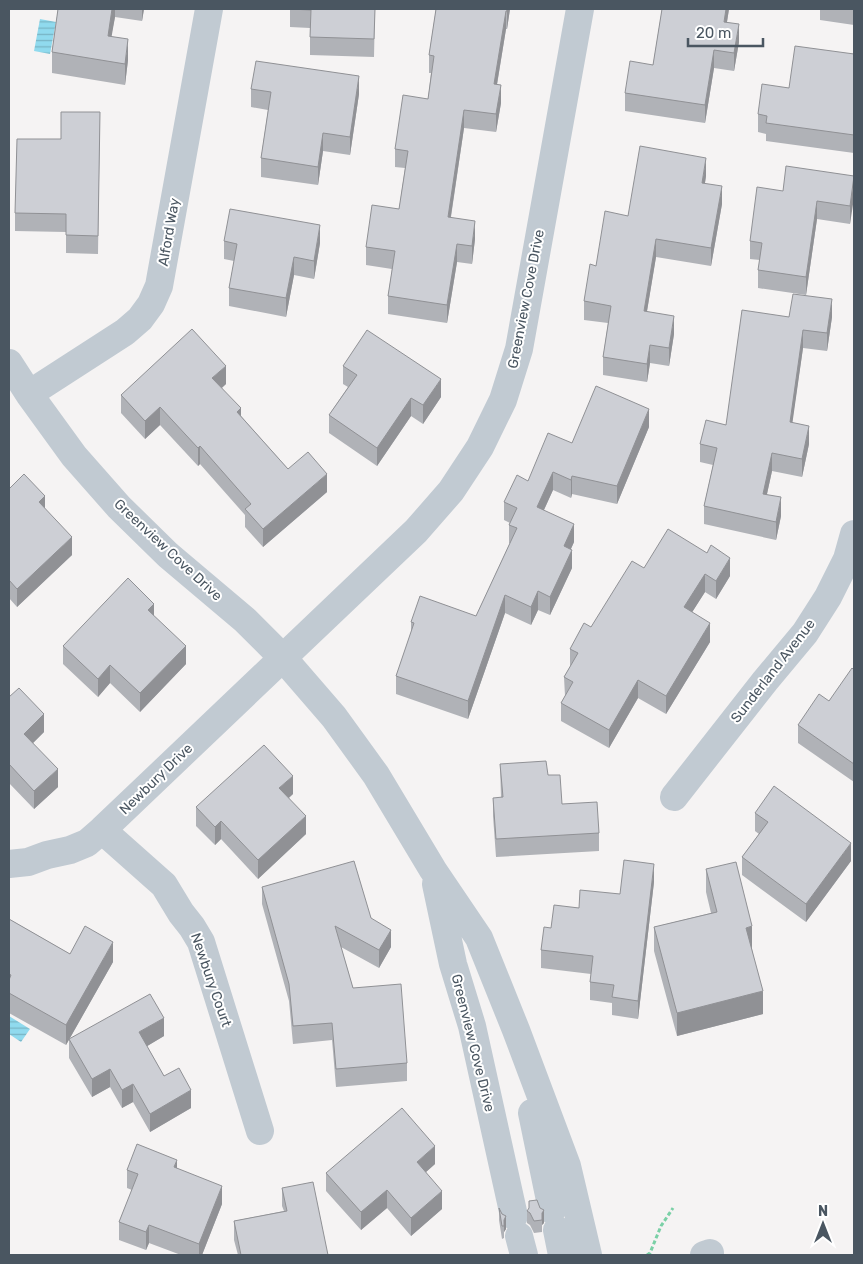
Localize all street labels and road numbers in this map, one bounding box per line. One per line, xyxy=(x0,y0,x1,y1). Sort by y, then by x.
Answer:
street label: Alford Way xyxy=(155,196,183,267)
street label: Greenview Cove Drive xyxy=(504,228,548,370)
street label: Greenview Cove Drive xyxy=(111,496,226,605)
street label: Sunderland Avenue xyxy=(727,616,819,726)
street label: Newbury Drive xyxy=(116,740,196,818)
street label: Newbury Court xyxy=(187,931,235,1030)
street label: Greenview Cove Drive xyxy=(448,972,498,1114)

